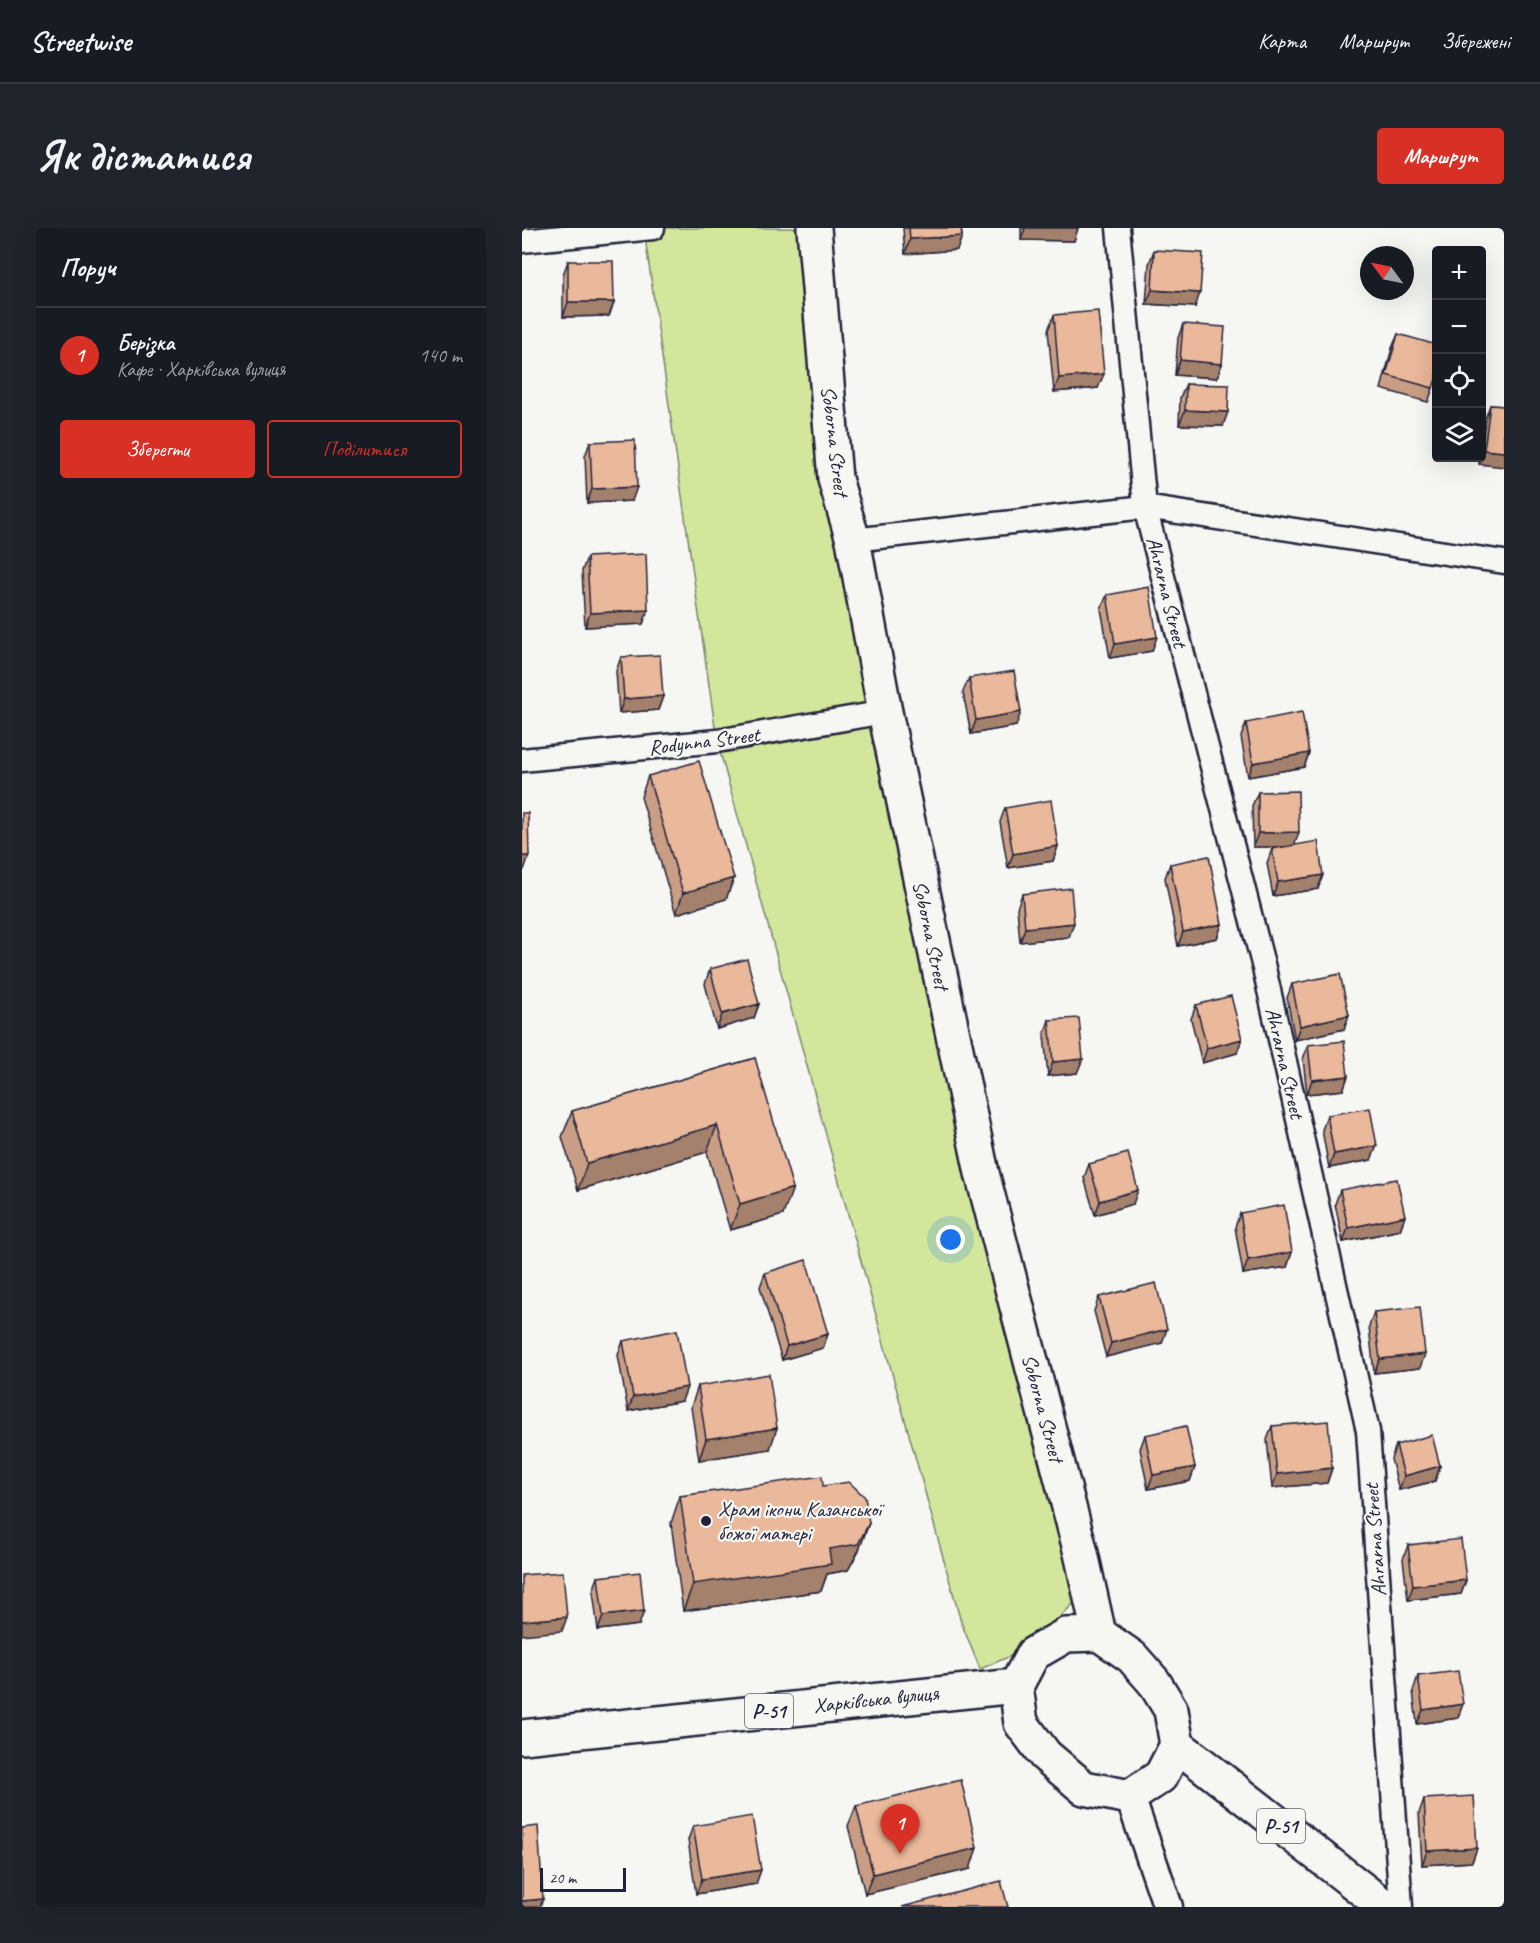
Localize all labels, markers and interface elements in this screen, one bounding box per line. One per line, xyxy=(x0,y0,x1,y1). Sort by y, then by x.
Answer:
text: Streetwise xyxy=(30,24,131,59)
text: Карта xyxy=(1258,28,1306,54)
text: Маршрут xyxy=(1339,28,1409,54)
text: Збережені xyxy=(1442,28,1510,54)
button: Маршрут xyxy=(1377,128,1504,184)
text: Як дістатися xyxy=(36,130,250,183)
north arrow xyxy=(1360,246,1414,300)
map controls xyxy=(1432,246,1486,462)
button: + xyxy=(1432,246,1486,300)
text: Поруч xyxy=(60,251,116,284)
button: − xyxy=(1432,300,1486,354)
text: Берізка xyxy=(117,329,174,357)
text: 1 xyxy=(75,343,84,368)
text: 140 m xyxy=(419,343,462,368)
button: locate xyxy=(1432,354,1486,408)
text: Кафе · Харківська вулиця xyxy=(117,357,285,382)
street label: Soborna Street xyxy=(815,385,855,500)
button: layers xyxy=(1432,408,1486,462)
button: Зберегти xyxy=(60,420,255,478)
button: Поділитися xyxy=(267,420,462,478)
street label: Ahrarna Street xyxy=(1141,534,1194,652)
street label: Rodynna Street xyxy=(647,721,763,761)
street label: Soborna Street xyxy=(907,878,956,995)
street label: Ahrarna Street xyxy=(1260,1005,1311,1123)
your location xyxy=(936,1225,965,1254)
street label: Soborna Street xyxy=(1016,1351,1071,1468)
street label: Ahrarna Street xyxy=(1358,1481,1392,1597)
place label: Храм ікони Казанської божої матері xyxy=(718,1496,885,1546)
marker: Храм ікони Казанської божої матері xyxy=(699,1514,713,1528)
street label: Харківська вулиця xyxy=(812,1679,941,1718)
road number: Р-51 xyxy=(745,1694,793,1728)
pin: 1 xyxy=(880,1804,920,1854)
road number: Р-51 xyxy=(1257,1809,1305,1843)
scale bar xyxy=(540,1865,626,1892)
text: 20 m xyxy=(549,1868,576,1888)

